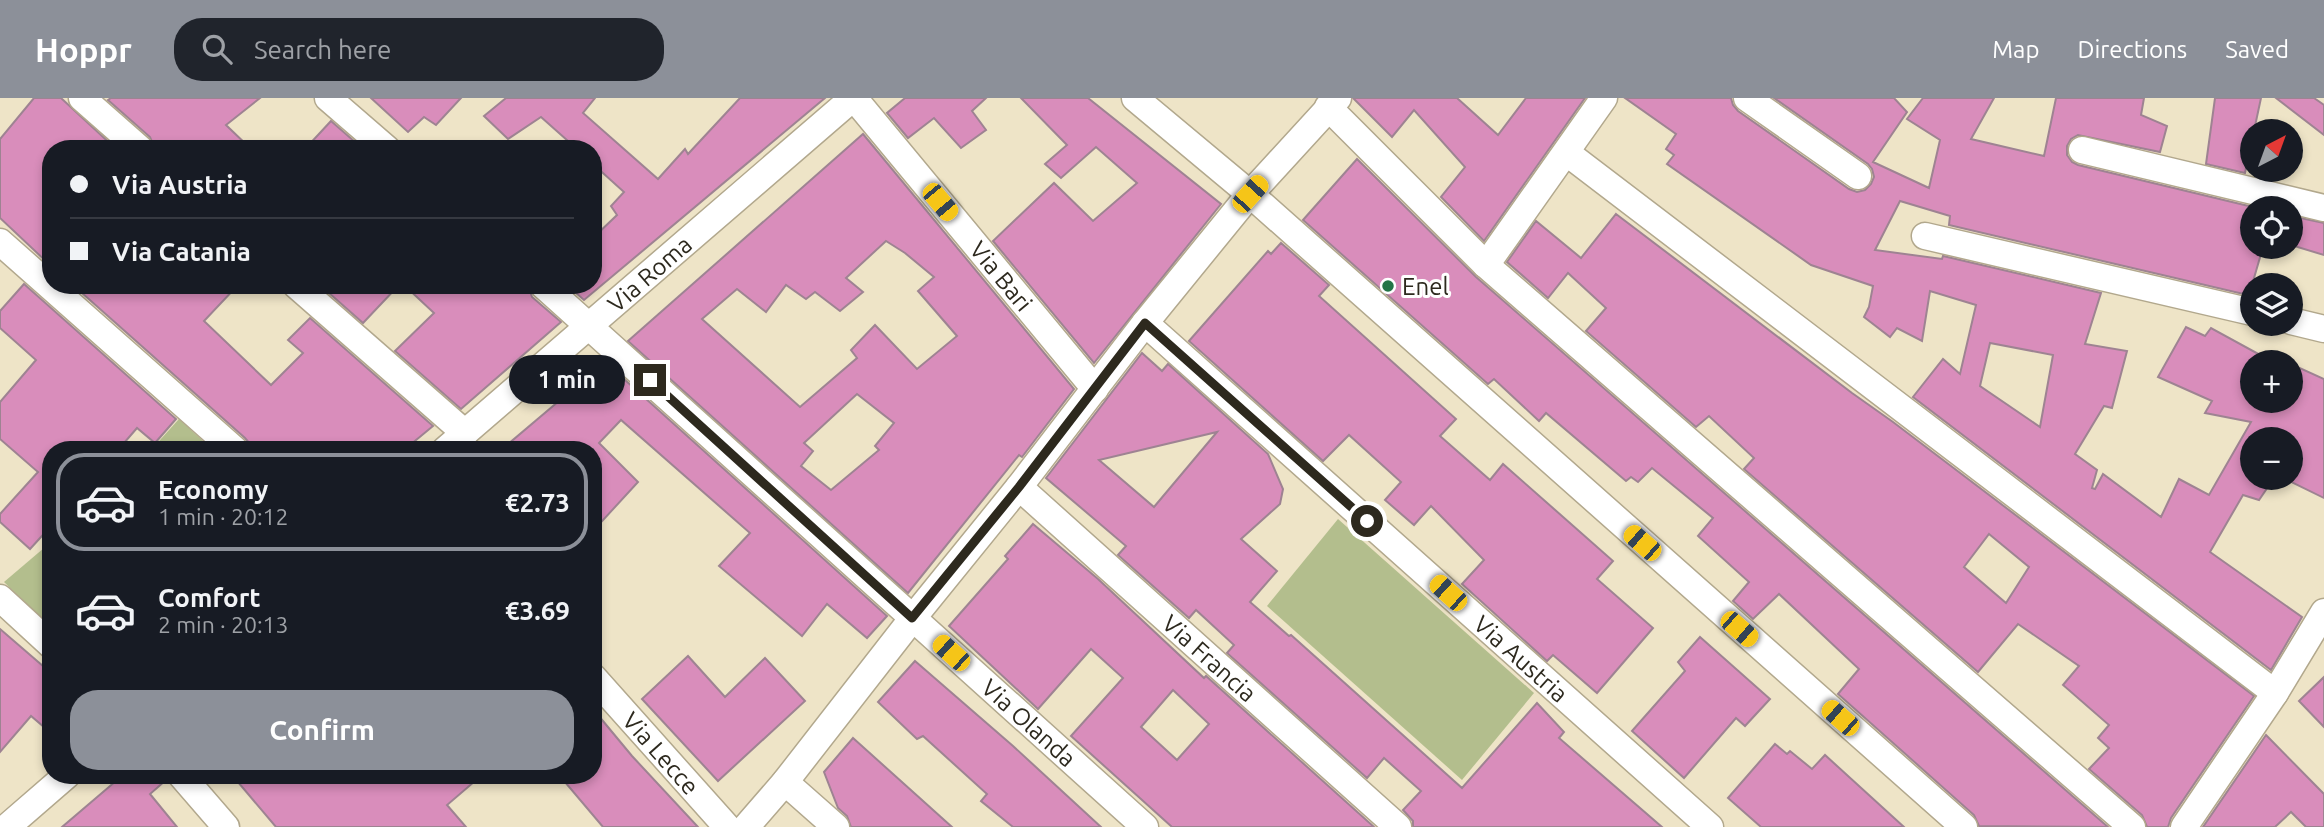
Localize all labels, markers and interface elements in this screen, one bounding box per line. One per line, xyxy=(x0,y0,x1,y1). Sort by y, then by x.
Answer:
search box xyxy=(174,18,664,81)
icon: search xyxy=(198,30,236,68)
text: Hoppr xyxy=(35,31,132,68)
text: Search here xyxy=(254,35,391,64)
text: Map xyxy=(1992,36,2039,63)
text: Directions xyxy=(2077,36,2187,63)
text: Saved xyxy=(2225,36,2289,63)
north arrow xyxy=(2240,119,2303,182)
map controls xyxy=(2240,119,2303,490)
text: Via Austria xyxy=(112,170,248,199)
car xyxy=(1229,171,1272,217)
car xyxy=(919,179,962,225)
button: locate xyxy=(2240,196,2303,259)
street label: Via Roma xyxy=(602,230,697,317)
street label: Via Bari xyxy=(965,236,1038,316)
text: Via Catania xyxy=(112,237,251,266)
place label: Enel xyxy=(1402,273,1449,300)
button: layers xyxy=(2240,273,2303,336)
marker: Enel xyxy=(1380,278,1396,294)
button: + xyxy=(2240,350,2303,413)
callout: 1 min xyxy=(510,356,626,404)
route end xyxy=(634,364,666,396)
text: 1 min xyxy=(538,367,596,392)
button: − xyxy=(2240,427,2303,490)
icon: car xyxy=(74,471,137,534)
text: Economy xyxy=(158,475,268,504)
text: €2.73 xyxy=(505,488,570,517)
text: 1 min · 20:12 xyxy=(158,504,289,529)
route start xyxy=(1351,505,1383,537)
car xyxy=(1620,521,1665,565)
car xyxy=(1426,571,1471,615)
icon: car xyxy=(74,579,137,642)
text: Comfort xyxy=(158,583,261,612)
text: €3.69 xyxy=(505,596,570,625)
car xyxy=(1717,607,1762,651)
street label: Via Francia xyxy=(1157,609,1262,707)
street label: Via Austria xyxy=(1469,610,1573,707)
text: 2 min · 20:13 xyxy=(158,612,289,637)
car xyxy=(929,631,974,675)
street label: Via Olanda xyxy=(976,673,1082,772)
button: Confirm xyxy=(70,690,574,770)
car xyxy=(1818,696,1863,740)
street label: Via Lecce xyxy=(617,707,705,800)

